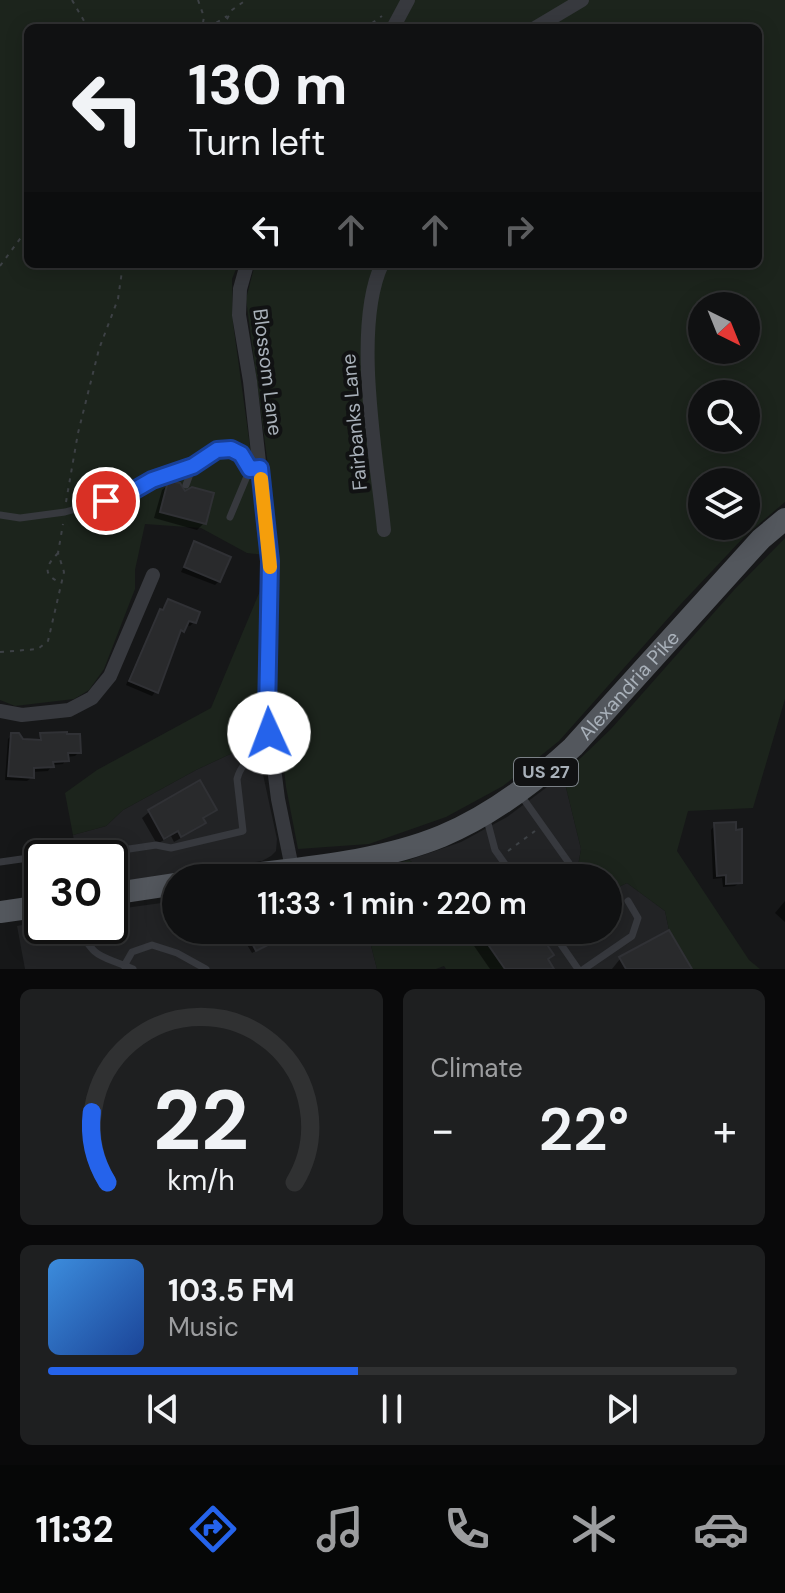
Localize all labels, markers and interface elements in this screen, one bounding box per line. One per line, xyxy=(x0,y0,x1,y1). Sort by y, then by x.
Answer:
text: 130 m xyxy=(188,48,347,121)
icon: left xyxy=(56,56,160,160)
text: Turn left xyxy=(188,119,325,166)
icon: left xyxy=(245,208,289,252)
icon: ahead xyxy=(329,208,373,252)
icon: ahead xyxy=(413,208,457,252)
icon: right xyxy=(497,208,541,252)
north arrow xyxy=(688,292,760,364)
map controls xyxy=(688,292,760,540)
street label: Blossom Lane xyxy=(247,307,289,437)
street label: Fairbanks Lane xyxy=(335,353,373,491)
button: search xyxy=(688,380,760,452)
pin xyxy=(72,467,140,535)
button: layers xyxy=(688,468,760,540)
icon: arrive xyxy=(84,479,128,523)
street label: Alexandria Pike xyxy=(573,625,685,746)
position arrow xyxy=(227,691,311,775)
road number: US 27 xyxy=(514,758,578,786)
speed limit sign: 30 xyxy=(24,840,128,944)
text: 11:33 · 1 min · 220 m xyxy=(257,884,527,923)
text: Climate xyxy=(431,1051,523,1085)
text: 22 xyxy=(153,1066,249,1175)
text: 22° xyxy=(538,1090,629,1169)
text: − xyxy=(431,1101,455,1159)
text: + xyxy=(713,1101,737,1159)
text: km/h xyxy=(167,1162,235,1199)
text: 103.5 FM xyxy=(168,1271,295,1310)
text: Music xyxy=(168,1310,239,1344)
icon: previous xyxy=(141,1387,185,1431)
icon: pause xyxy=(370,1387,414,1431)
icon: next xyxy=(600,1387,644,1431)
icon: directions xyxy=(185,1501,241,1557)
icon: music xyxy=(312,1501,368,1557)
icon: phone xyxy=(439,1501,495,1557)
icon: climate xyxy=(566,1501,622,1557)
icon: car xyxy=(693,1501,749,1557)
text: 11:32 xyxy=(36,1506,113,1553)

